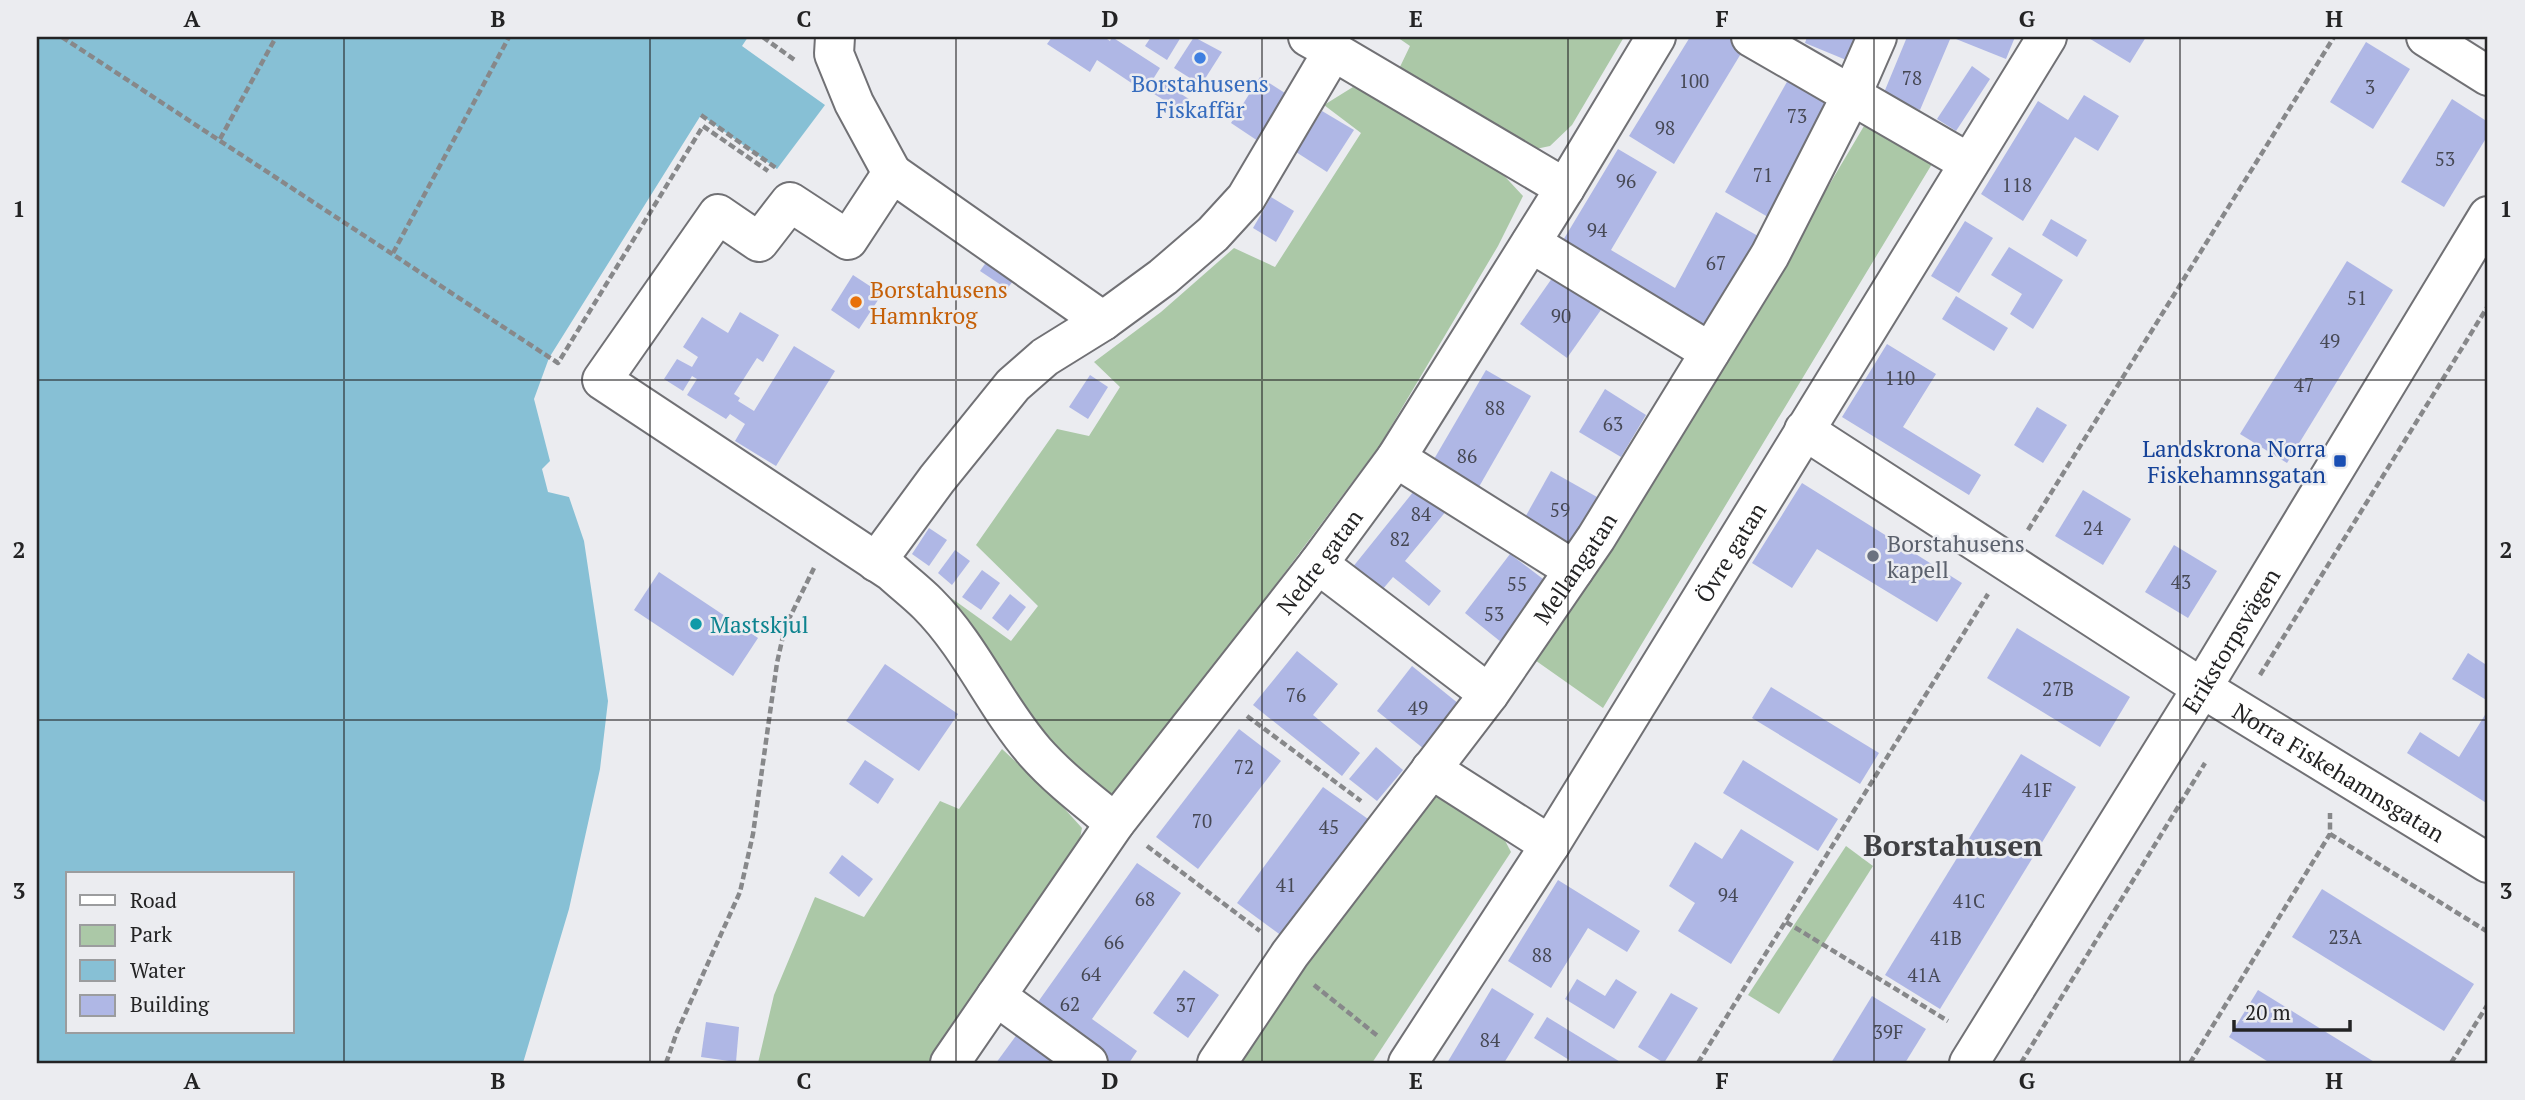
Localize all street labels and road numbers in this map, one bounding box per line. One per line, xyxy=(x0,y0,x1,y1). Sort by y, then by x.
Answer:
street label: Övre gatan xyxy=(1688,496,1773,608)
street label: Nedre gatan xyxy=(1269,502,1369,621)
street label: Mellangatan xyxy=(1526,506,1624,630)
street label: Erikstorpsvägen xyxy=(2175,562,2287,719)
street label: Norra Fiskehamnsgatan xyxy=(2227,695,2451,849)

